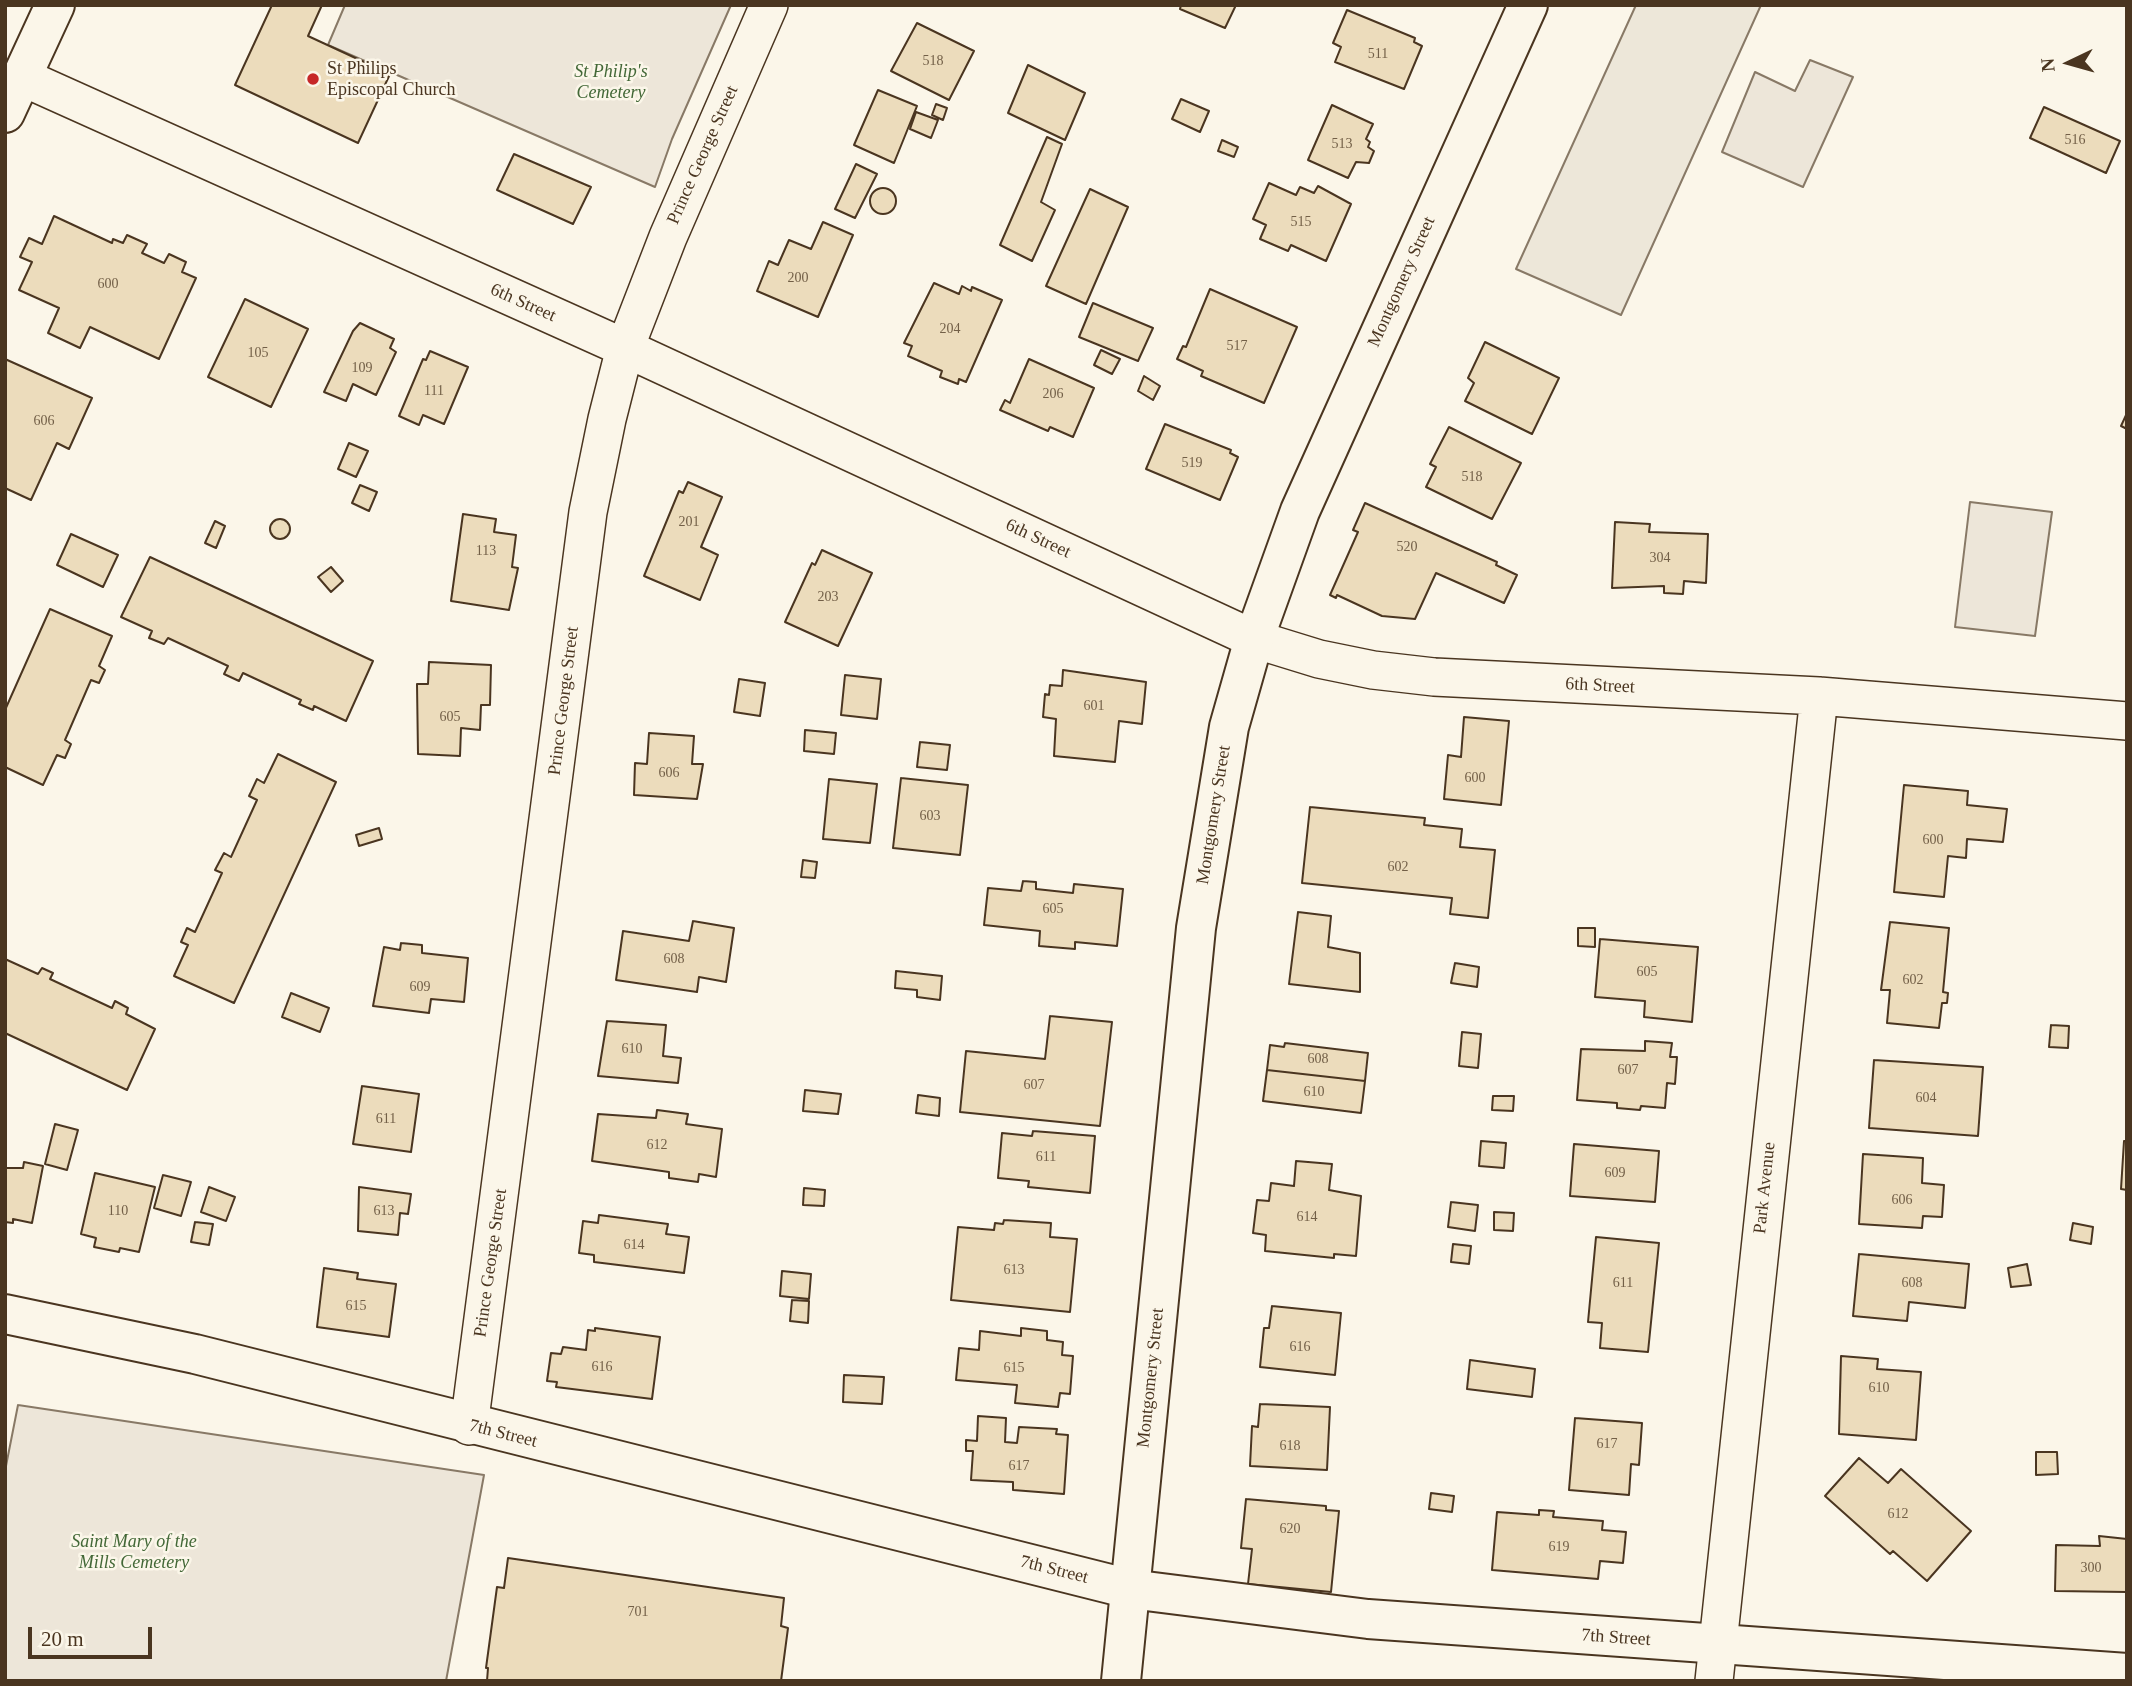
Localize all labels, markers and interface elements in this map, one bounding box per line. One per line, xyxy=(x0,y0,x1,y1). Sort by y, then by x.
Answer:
north arrow xyxy=(2034,28,2104,98)
house number: 511 xyxy=(1368,46,1388,62)
house number: 518 xyxy=(922,53,944,69)
text: N xyxy=(2037,57,2059,73)
place label: St Philips Episcopal Church xyxy=(327,58,455,100)
park label: St Philip's Cemetery xyxy=(574,61,648,104)
marker: St Philips Episcopal Church xyxy=(305,71,321,87)
street label: Prince George Street xyxy=(663,82,743,228)
house number: 516 xyxy=(2064,132,2086,148)
house number: 513 xyxy=(1332,136,1352,152)
street label: Montgomery Street xyxy=(1364,213,1440,351)
house number: 515 xyxy=(1290,214,1312,230)
house number: 200 xyxy=(788,270,808,286)
house number: 600 xyxy=(98,276,119,292)
street label: 6th Street xyxy=(487,279,559,327)
house number: 204 xyxy=(940,321,960,337)
house number: 517 xyxy=(1226,338,1248,354)
house number: 105 xyxy=(247,345,268,361)
house number: 109 xyxy=(352,360,372,376)
house number: 111 xyxy=(424,383,444,399)
house number: 206 xyxy=(1042,386,1064,402)
house number: 606 xyxy=(34,413,54,429)
house number: 519 xyxy=(1182,455,1202,471)
house number: 518 xyxy=(1462,469,1482,485)
house number: 201 xyxy=(678,514,700,530)
street label: 6th Street xyxy=(1002,515,1074,563)
house number: 520 xyxy=(1396,539,1418,555)
house number: 113 xyxy=(476,543,496,559)
house number: 304 xyxy=(1650,550,1670,566)
house number: 203 xyxy=(818,589,838,605)
street label: Prince George Street xyxy=(544,625,584,777)
street label: 6th Street xyxy=(1565,673,1635,699)
house number: 601 xyxy=(1084,698,1104,714)
house number: 605 xyxy=(440,709,461,725)
street label: Montgomery Street xyxy=(1192,744,1236,886)
house number: 606 xyxy=(658,765,680,781)
house number: 600 xyxy=(1464,770,1486,786)
house number: 603 xyxy=(920,808,940,824)
house number: 600 xyxy=(1923,832,1944,848)
house number: 602 xyxy=(1388,859,1408,875)
house number: 605 xyxy=(1042,901,1064,917)
house number: 608 xyxy=(664,951,684,967)
house number: 605 xyxy=(1636,964,1658,980)
house number: 602 xyxy=(1902,972,1924,988)
house number: 609 xyxy=(410,979,430,995)
house number: 610 xyxy=(622,1041,642,1057)
house number: 608 xyxy=(1308,1051,1328,1067)
house number: 607 xyxy=(1618,1062,1638,1078)
house number: 607 xyxy=(1024,1077,1044,1093)
house number: 610 xyxy=(1304,1084,1324,1100)
house number: 604 xyxy=(1916,1090,1937,1106)
house number: 611 xyxy=(376,1111,396,1127)
house number: 612 xyxy=(646,1137,668,1153)
street label: Park Avenue xyxy=(1749,1141,1781,1235)
house number: 611 xyxy=(1036,1149,1056,1165)
house number: 609 xyxy=(1604,1165,1626,1181)
street label: Prince George Street xyxy=(470,1187,512,1339)
house number: 606 xyxy=(1892,1192,1912,1208)
house number: 110 xyxy=(108,1203,128,1219)
house number: 613 xyxy=(374,1203,394,1219)
house number: 614 xyxy=(1296,1209,1318,1225)
house number: 614 xyxy=(624,1237,644,1253)
house number: 613 xyxy=(1004,1262,1024,1278)
house number: 611 xyxy=(1613,1275,1633,1291)
house number: 608 xyxy=(1902,1275,1923,1291)
house number: 615 xyxy=(346,1298,366,1314)
street label: Montgomery Street xyxy=(1133,1307,1169,1449)
house number: 616 xyxy=(1290,1339,1310,1355)
house number: 616 xyxy=(592,1359,612,1375)
house number: 615 xyxy=(1004,1360,1024,1376)
house number: 610 xyxy=(1868,1380,1890,1396)
street label: 7th Street xyxy=(467,1415,539,1453)
house number: 617 xyxy=(1596,1436,1618,1452)
house number: 618 xyxy=(1280,1438,1300,1454)
house number: 617 xyxy=(1009,1458,1030,1474)
house number: 612 xyxy=(1888,1506,1909,1522)
house number: 620 xyxy=(1280,1521,1300,1537)
park label: Saint Mary of the Mills Cemetery xyxy=(71,1531,197,1574)
house number: 619 xyxy=(1548,1539,1570,1555)
street label: 7th Street xyxy=(1018,1551,1090,1589)
house number: 300 xyxy=(2080,1560,2102,1576)
house number: 701 xyxy=(628,1604,648,1620)
scale bar xyxy=(32,1612,156,1656)
street label: 7th Street xyxy=(1581,1625,1651,1651)
text: 20 m xyxy=(41,1627,84,1651)

